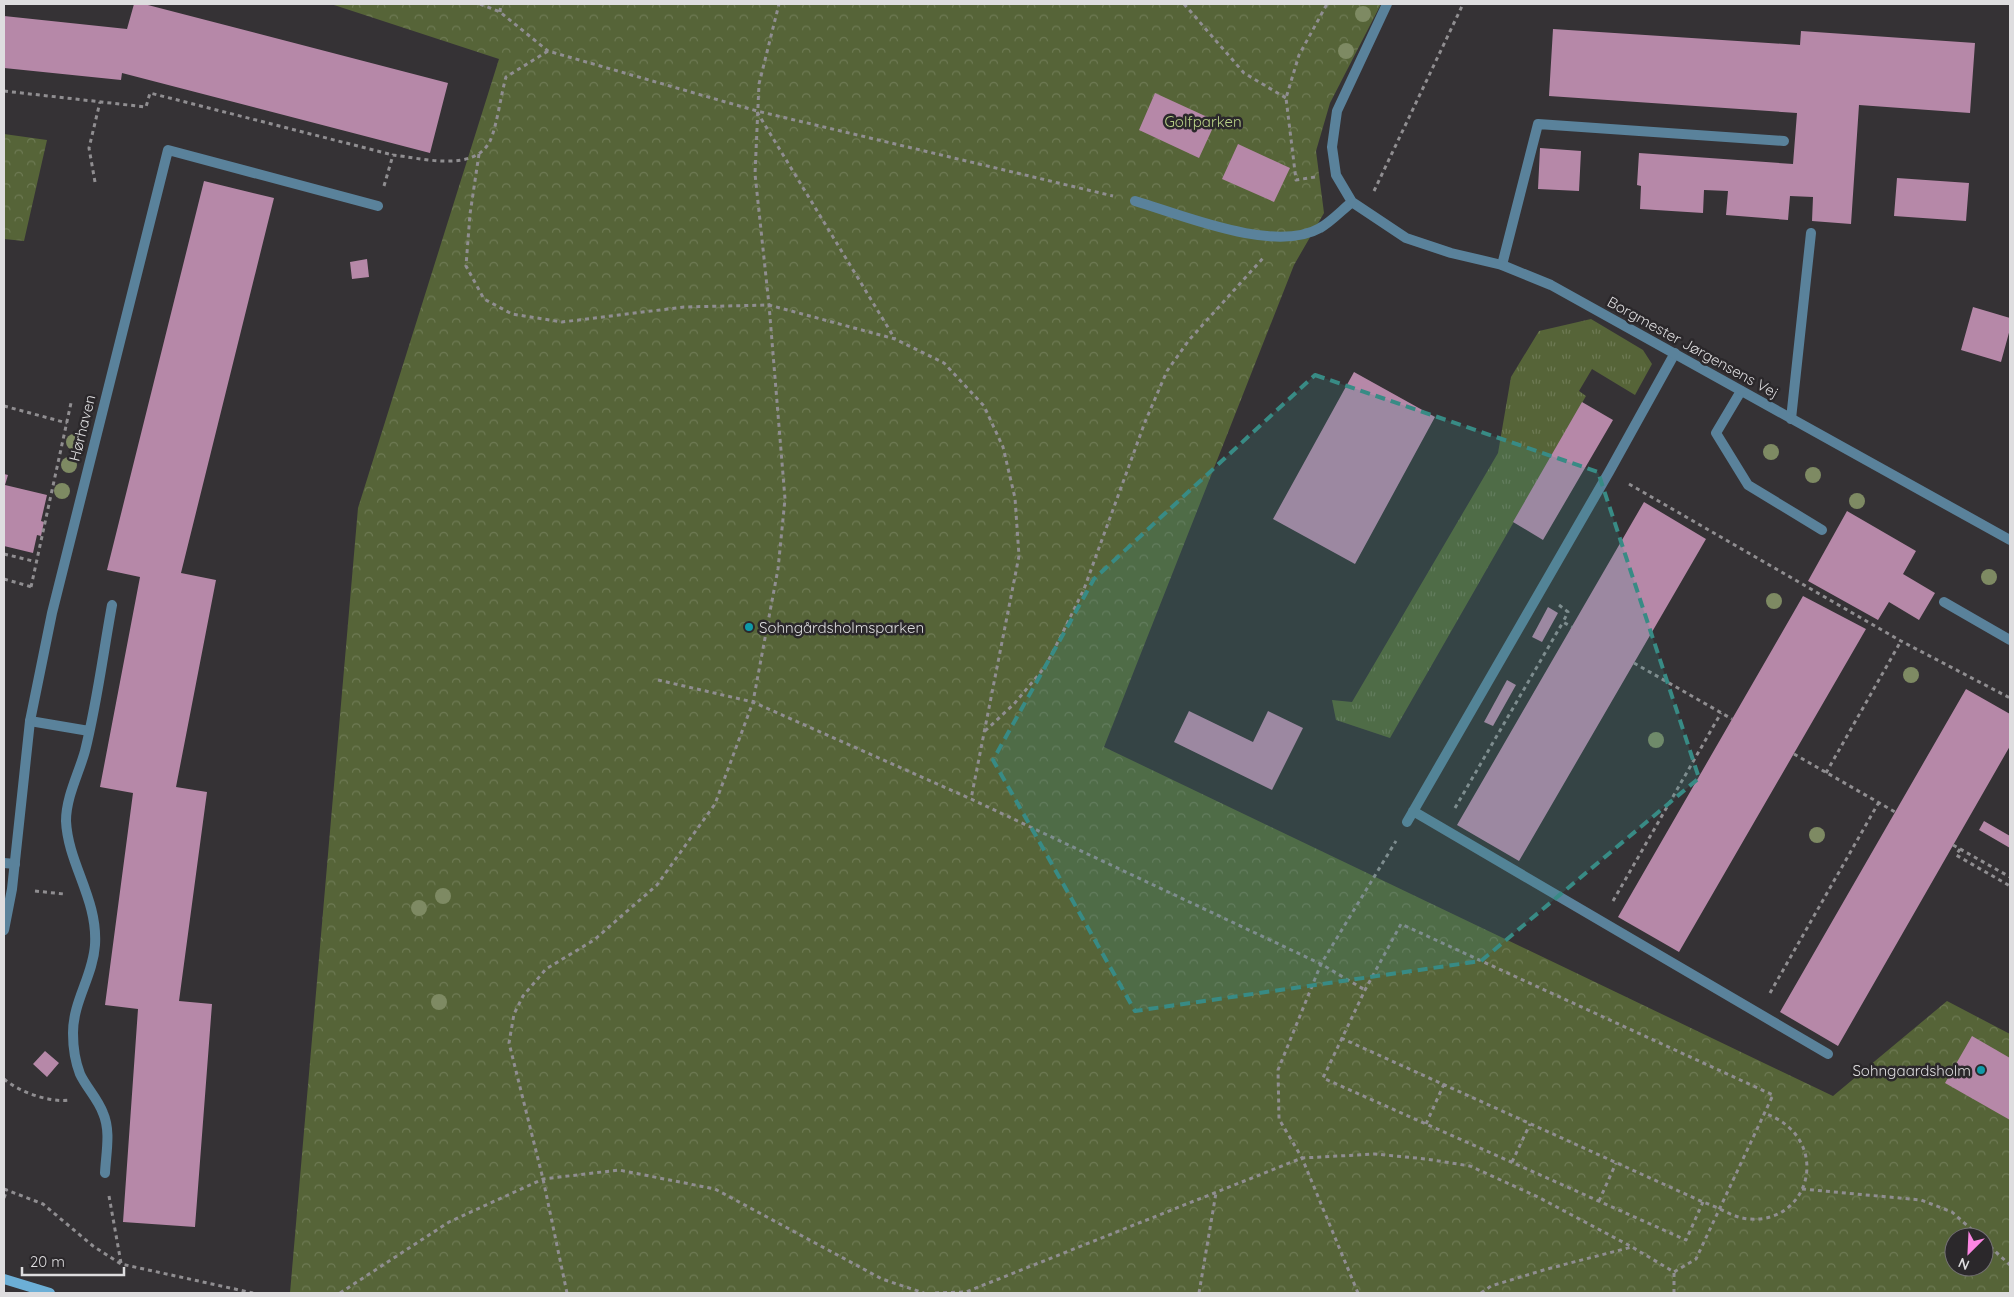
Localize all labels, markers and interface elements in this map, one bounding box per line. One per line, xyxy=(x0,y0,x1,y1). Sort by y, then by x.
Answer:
park label: Golfparken xyxy=(1164,112,1242,131)
street label: Borgmester Jørgensens Vej xyxy=(1604,292,1782,402)
street label: Hørhaven xyxy=(65,393,99,463)
place label: Sohngårdsholmsparken xyxy=(759,618,924,637)
marker: Sohngårdsholmsparken xyxy=(743,621,755,633)
place label: Sohngaardsholm xyxy=(1852,1061,1971,1080)
marker: Sohngaardsholm xyxy=(1975,1064,1987,1076)
north arrow xyxy=(1944,1227,1994,1277)
scale bar xyxy=(22,1244,125,1276)
text: 20 m xyxy=(30,1252,65,1271)
text: N xyxy=(1955,1254,1972,1274)

